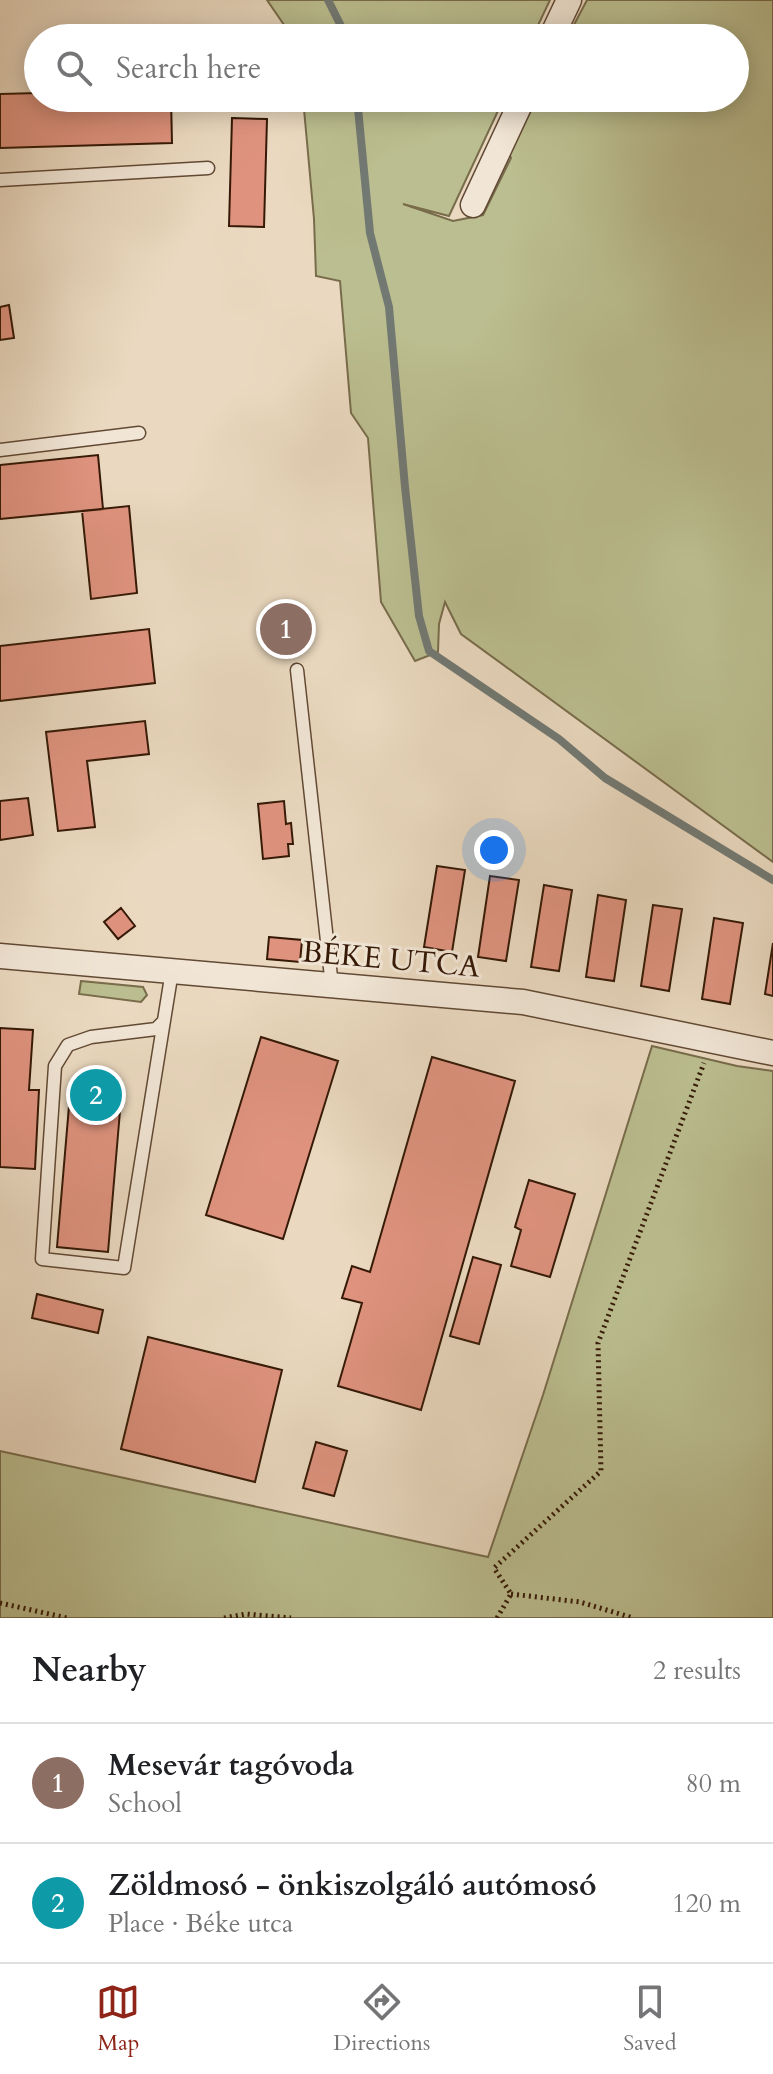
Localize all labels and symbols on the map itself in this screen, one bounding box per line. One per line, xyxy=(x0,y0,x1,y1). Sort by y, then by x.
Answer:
pin: 1 xyxy=(260,599,312,659)
your location xyxy=(474,830,514,870)
street label: BÉKE UTCA xyxy=(300,931,482,988)
pin: 2 xyxy=(70,1065,122,1125)

